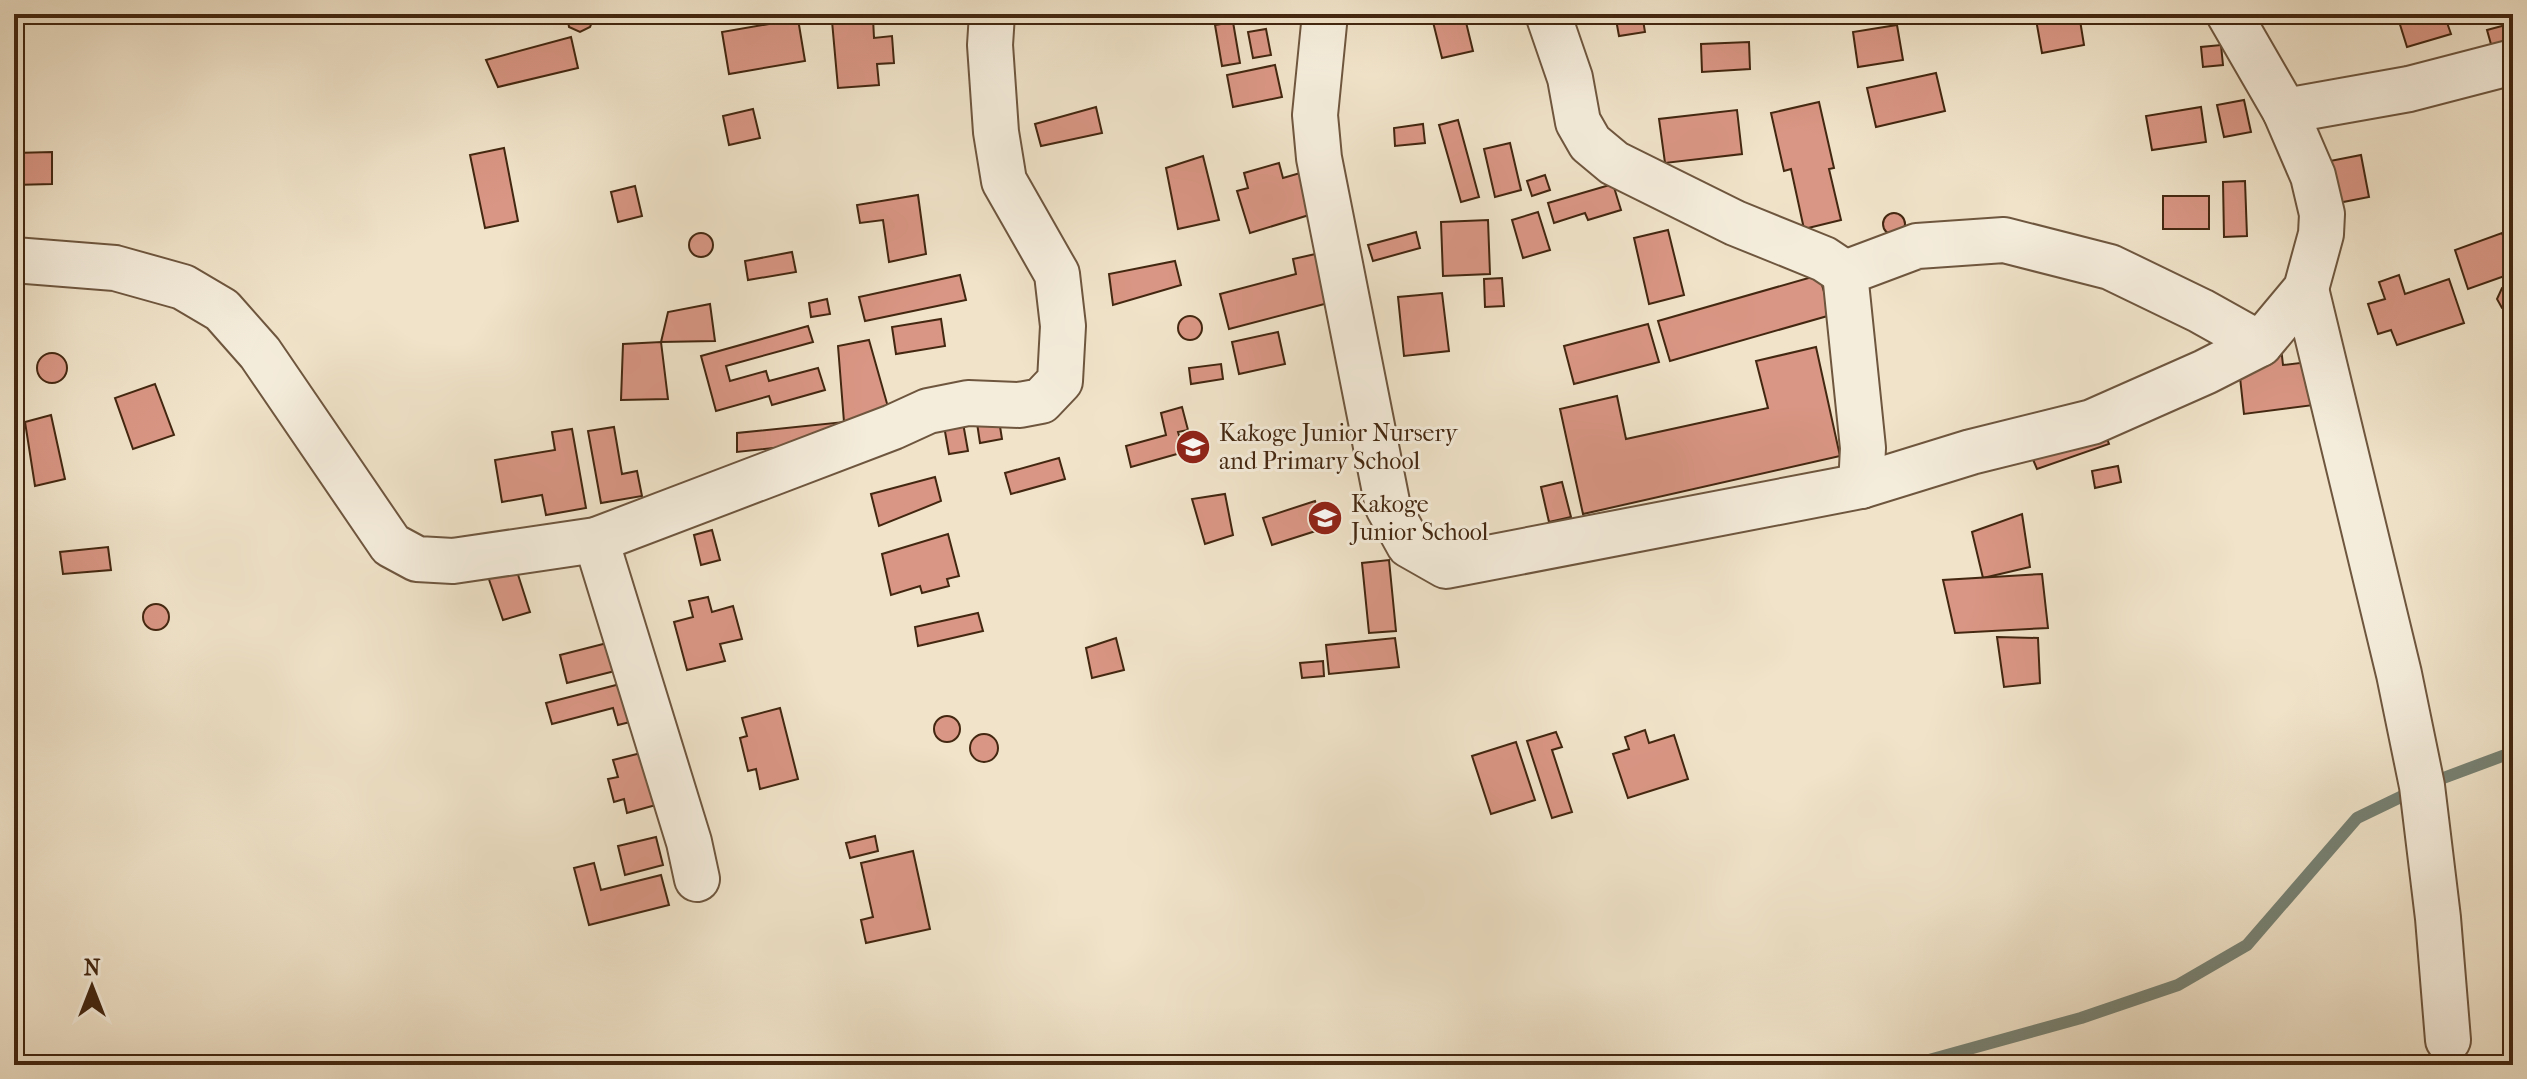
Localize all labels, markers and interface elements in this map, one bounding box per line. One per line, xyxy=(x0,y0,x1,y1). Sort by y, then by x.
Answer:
place label: Kakoge Junior Nursery and Primary School xyxy=(1219,419,1459,475)
school or university icon: Kakoge Junior Nursery and Primary School xyxy=(1174,428,1212,466)
place label: Kakoge Junior School xyxy=(1349,490,1489,546)
school or university icon: Kakoge Junior School xyxy=(1306,499,1344,537)
north arrow xyxy=(52,947,132,1027)
text: N xyxy=(84,955,101,981)

